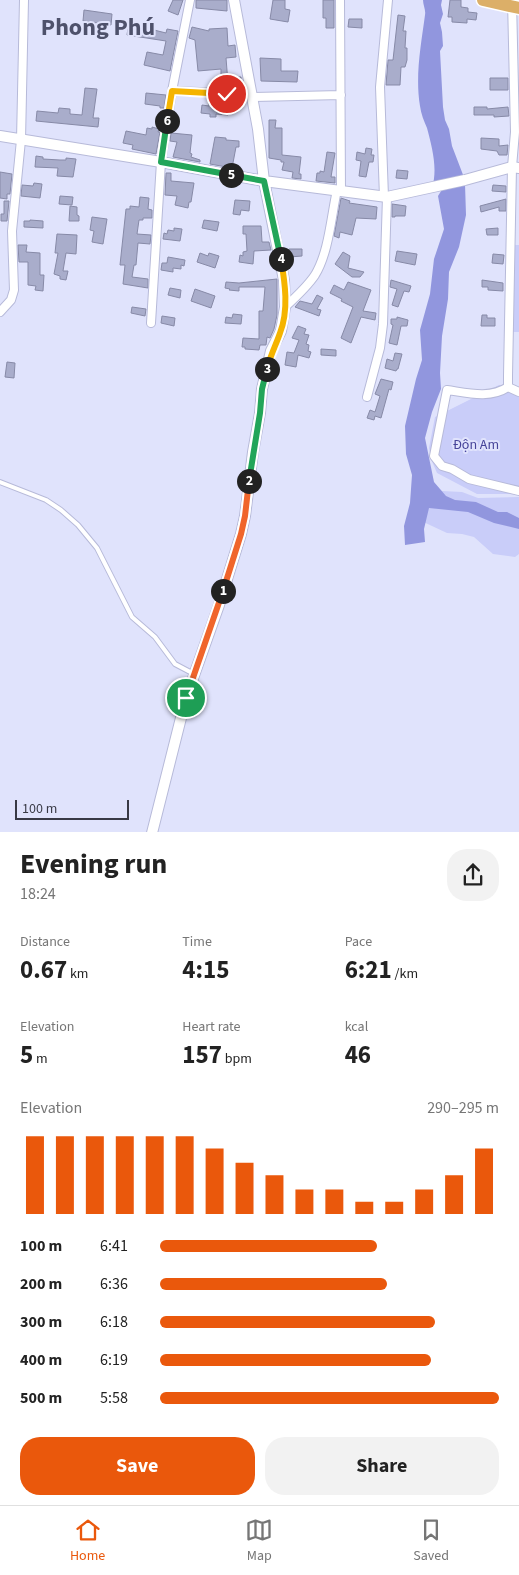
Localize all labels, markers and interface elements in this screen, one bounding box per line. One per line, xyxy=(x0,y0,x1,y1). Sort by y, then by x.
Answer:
district label: Phong Phú xyxy=(41,10,155,45)
pin xyxy=(206,73,248,115)
icon: check xyxy=(213,80,241,108)
pin: 6 xyxy=(154,108,180,134)
text: 6 xyxy=(164,111,171,131)
pin: 5 xyxy=(218,162,244,188)
text: 5 xyxy=(228,165,235,185)
pin: 4 xyxy=(268,246,294,272)
text: 4 xyxy=(278,249,285,269)
pin: 3 xyxy=(254,356,280,382)
text: 3 xyxy=(264,359,271,379)
park label: Độn Am xyxy=(453,435,499,455)
pin: 2 xyxy=(236,468,262,494)
text: 2 xyxy=(246,471,253,491)
pin: 1 xyxy=(210,578,236,604)
text: 1 xyxy=(220,581,227,601)
pin xyxy=(165,677,207,719)
icon: arrive xyxy=(172,684,200,712)
scale bar xyxy=(15,798,129,821)
text: 100 m xyxy=(22,799,57,819)
text: Evening run xyxy=(20,844,167,884)
button: share xyxy=(447,849,499,901)
text: 18:24 xyxy=(20,883,56,905)
text: Distance xyxy=(20,932,70,952)
text: Time xyxy=(182,932,212,952)
text: Pace xyxy=(345,932,372,952)
text: 0.67 xyxy=(20,952,67,988)
text: 4:15 xyxy=(182,952,229,988)
text: 6:21 xyxy=(345,952,392,988)
text: km xyxy=(67,964,88,984)
text: /km xyxy=(392,964,418,984)
text: Elevation xyxy=(20,1017,75,1037)
text: Heart rate xyxy=(182,1017,241,1037)
text: kcal xyxy=(345,1017,368,1037)
text: 5 xyxy=(20,1037,33,1073)
text: 157 xyxy=(182,1037,222,1073)
text: 46 xyxy=(345,1037,371,1073)
text: m xyxy=(33,1049,48,1069)
text: bpm xyxy=(222,1049,252,1069)
text: Elevation xyxy=(20,1097,82,1119)
text: 290–295 m xyxy=(427,1097,499,1119)
text: 100 m xyxy=(20,1235,62,1257)
text: 6:41 xyxy=(100,1235,128,1257)
text: 200 m xyxy=(20,1273,62,1295)
text: 6:36 xyxy=(100,1273,128,1295)
text: 300 m xyxy=(20,1311,62,1333)
text: 6:18 xyxy=(100,1311,128,1333)
text: 400 m xyxy=(20,1349,62,1371)
text: 6:19 xyxy=(100,1349,128,1371)
text: 500 m xyxy=(20,1387,62,1409)
text: 5:58 xyxy=(100,1387,128,1409)
button: Save xyxy=(20,1437,255,1495)
button: Share xyxy=(265,1437,499,1495)
tab: Home xyxy=(70,1516,105,1566)
tab: Map xyxy=(245,1516,273,1566)
tab: Saved xyxy=(413,1516,449,1566)

